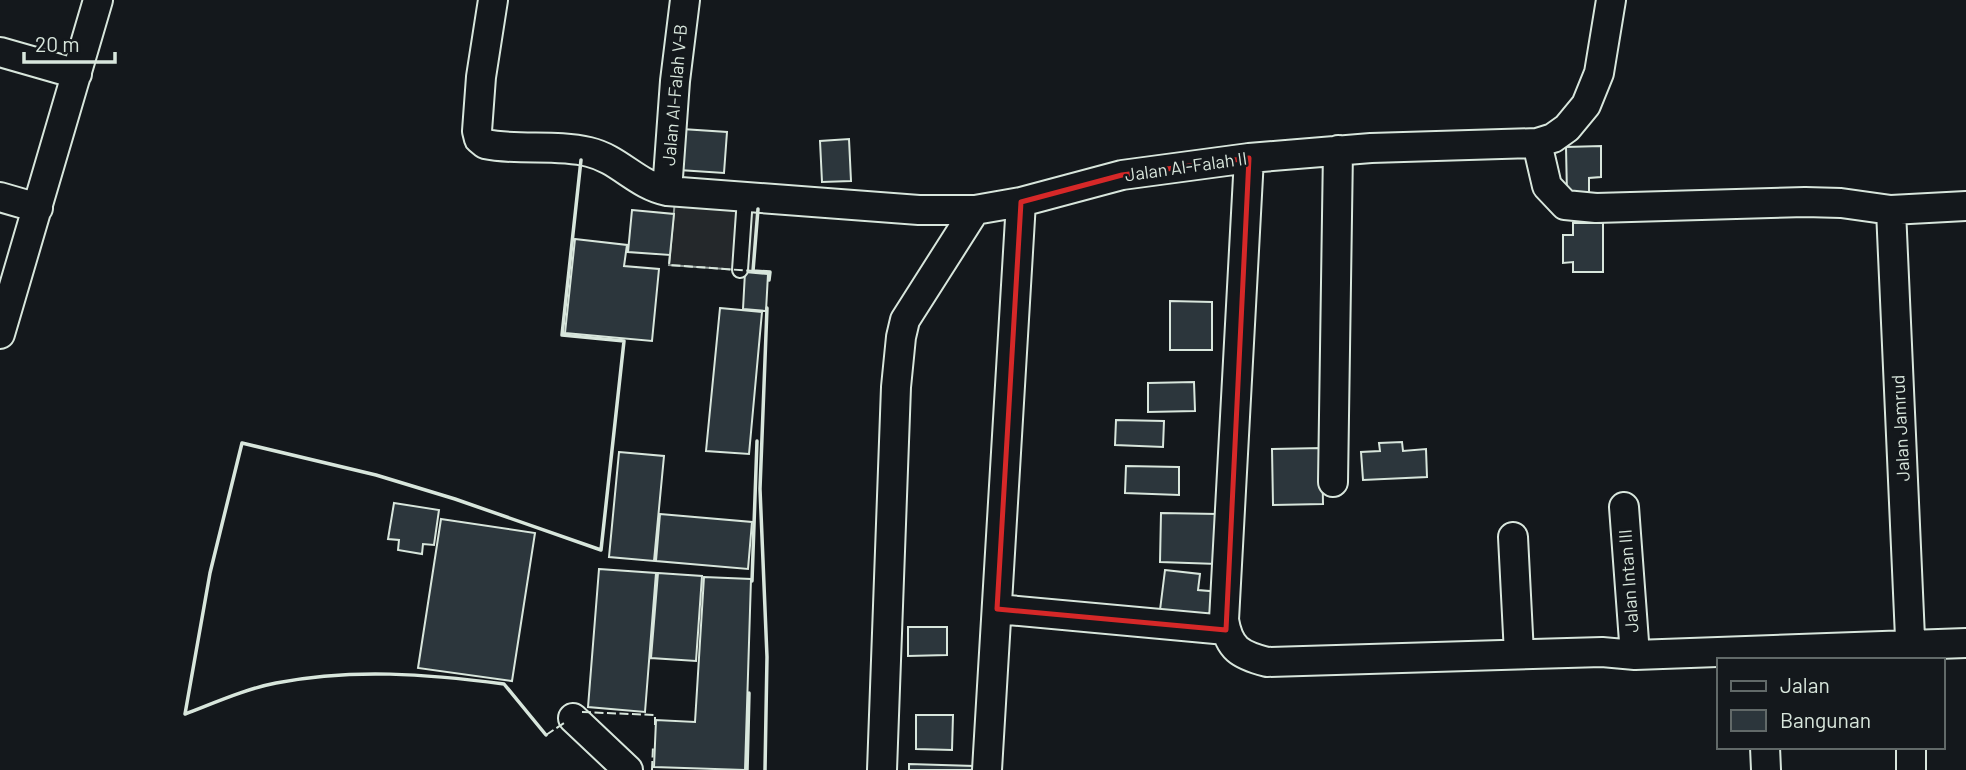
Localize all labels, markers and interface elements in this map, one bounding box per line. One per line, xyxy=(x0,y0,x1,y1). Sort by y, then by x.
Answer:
scale bar xyxy=(24,21,116,65)
street label: Jalan Al-Falah V-B xyxy=(657,23,691,167)
text: 20 m xyxy=(35,31,80,56)
street label: Jalan Al-Falah II xyxy=(1123,147,1248,185)
street label: Jalan Jamrud xyxy=(1886,374,1914,482)
street label: Jalan Intan III xyxy=(1613,529,1643,634)
legend xyxy=(1717,658,1945,749)
text: Jalan xyxy=(1780,672,1830,697)
text: Bangunan xyxy=(1780,707,1871,732)

